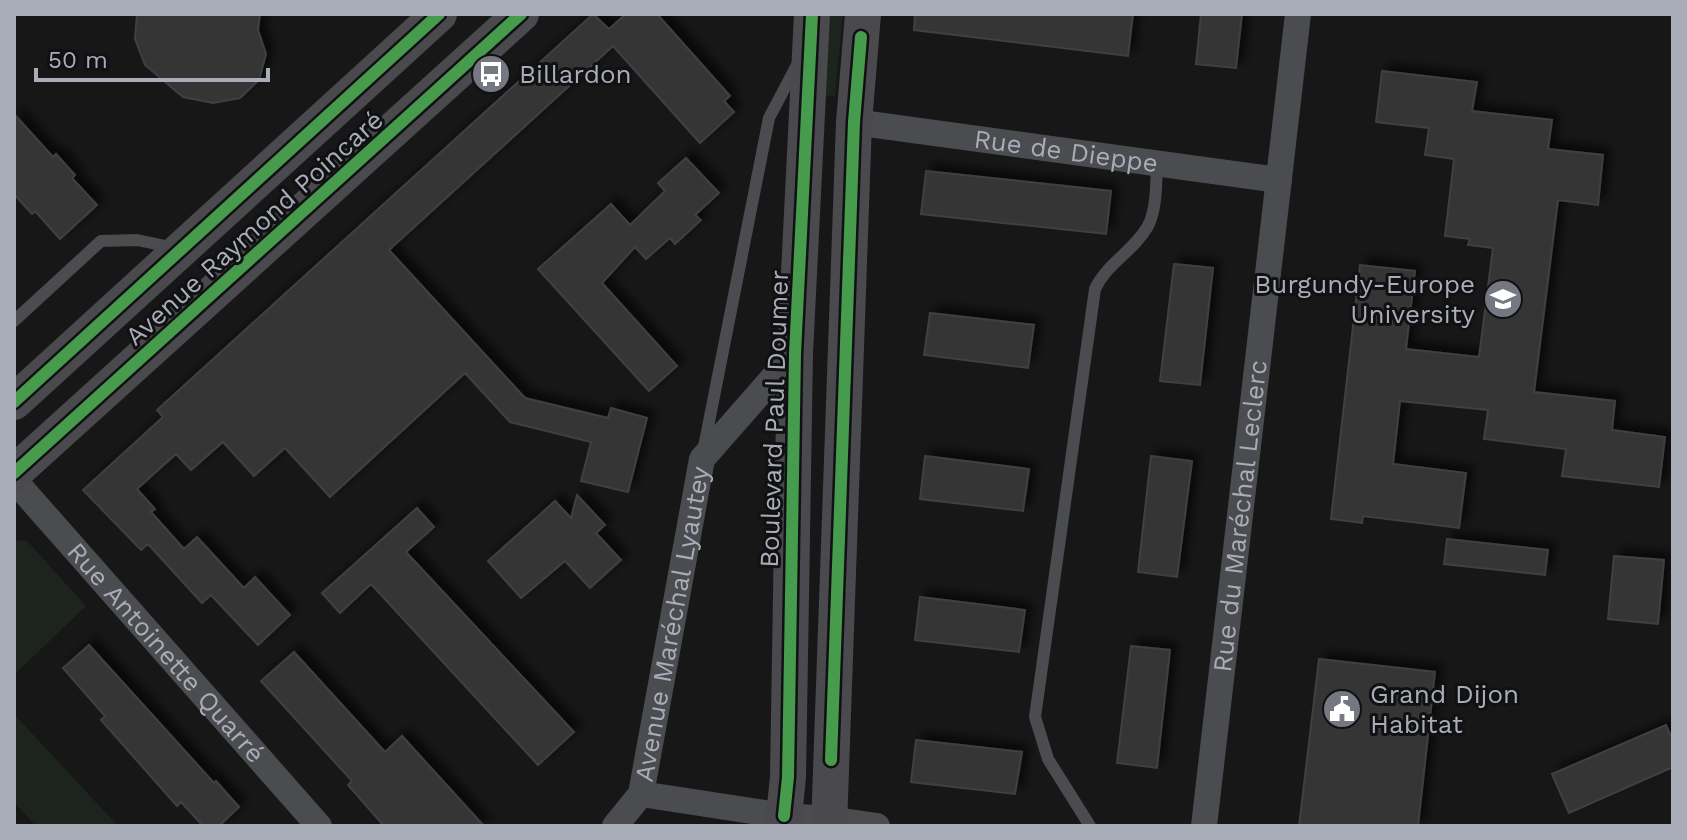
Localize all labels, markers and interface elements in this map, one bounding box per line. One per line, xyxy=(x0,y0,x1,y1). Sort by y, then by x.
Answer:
scale bar xyxy=(36,32,268,82)
text: 50 m xyxy=(48,46,108,74)
bus stop icon: Billardon xyxy=(470,53,512,95)
place label: Billardon xyxy=(519,59,632,89)
street label: Avenue Raymond Poincaré xyxy=(119,104,389,352)
street label: Rue de Dieppe xyxy=(972,124,1160,178)
place label: Burgundy-Europe University xyxy=(1254,269,1476,329)
street label: Boulevard Paul Doumer xyxy=(754,270,794,568)
school or university icon: Burgundy-Europe University xyxy=(1482,278,1524,320)
street label: Rue du Maréchal Leclerc xyxy=(1207,358,1273,674)
street label: Avenue Maréchal Lyautey xyxy=(629,463,715,784)
street label: Rue Antoinette Quarré xyxy=(61,536,271,769)
place label: Grand Dijon Habitat xyxy=(1370,679,1519,739)
public building icon: Grand Dijon Habitat xyxy=(1321,688,1363,730)

